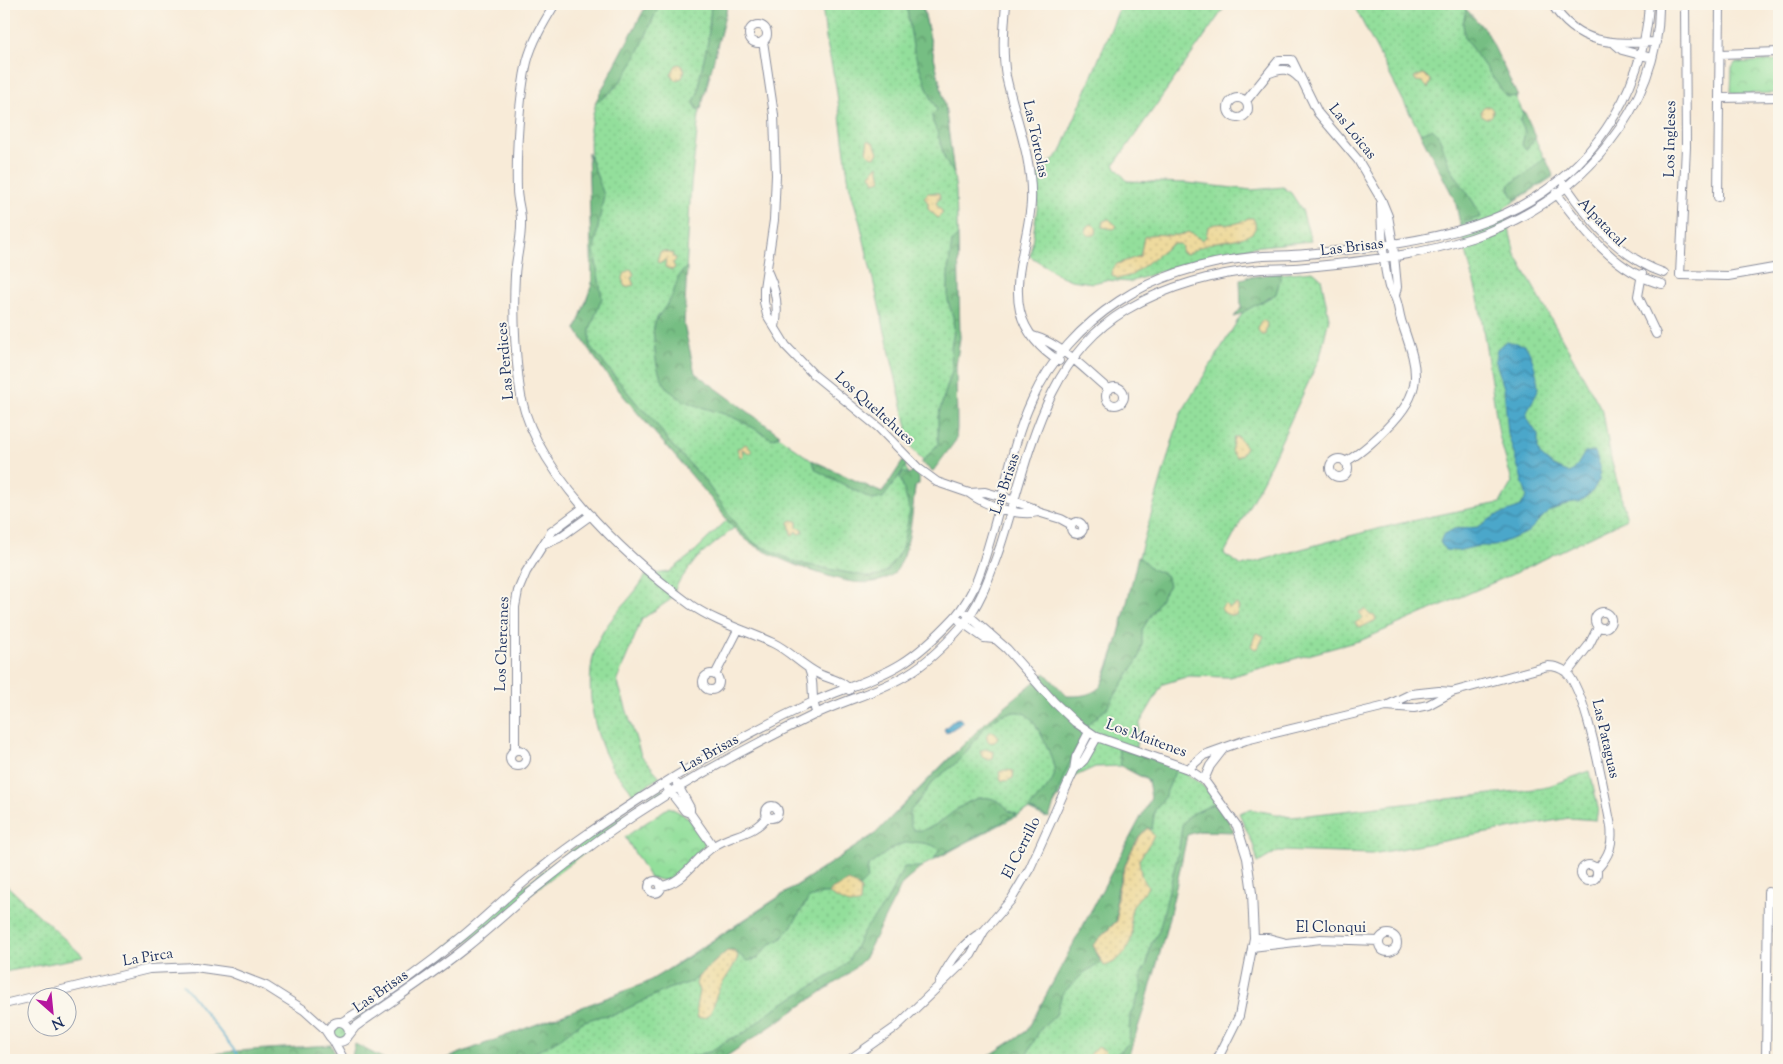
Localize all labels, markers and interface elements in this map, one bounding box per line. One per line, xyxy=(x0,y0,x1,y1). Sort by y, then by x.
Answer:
street label: Las Tórtolas xyxy=(1017,98,1053,180)
street label: Las Loicas xyxy=(1323,100,1381,164)
street label: Los Ingleses xyxy=(1660,100,1682,178)
street label: Alpatacal xyxy=(1572,194,1630,252)
street label: Las Brisas xyxy=(1319,234,1385,262)
street label: Las Perdices xyxy=(492,321,520,401)
street label: Los Queltehues xyxy=(830,367,919,451)
street label: Las Brisas xyxy=(986,451,1026,517)
street label: Los Chercanes xyxy=(491,596,515,692)
street label: Las Pataguas xyxy=(1586,697,1624,781)
street label: Los Maitenes xyxy=(1102,715,1190,763)
street label: Las Brisas xyxy=(677,729,743,778)
street label: El Cerrillo xyxy=(997,813,1047,883)
street label: El Clonqui xyxy=(1296,918,1366,939)
street label: La Pirca xyxy=(121,944,175,972)
street label: Las Brisas xyxy=(349,965,413,1019)
north arrow xyxy=(28,986,78,1036)
text: N xyxy=(47,1010,67,1033)

